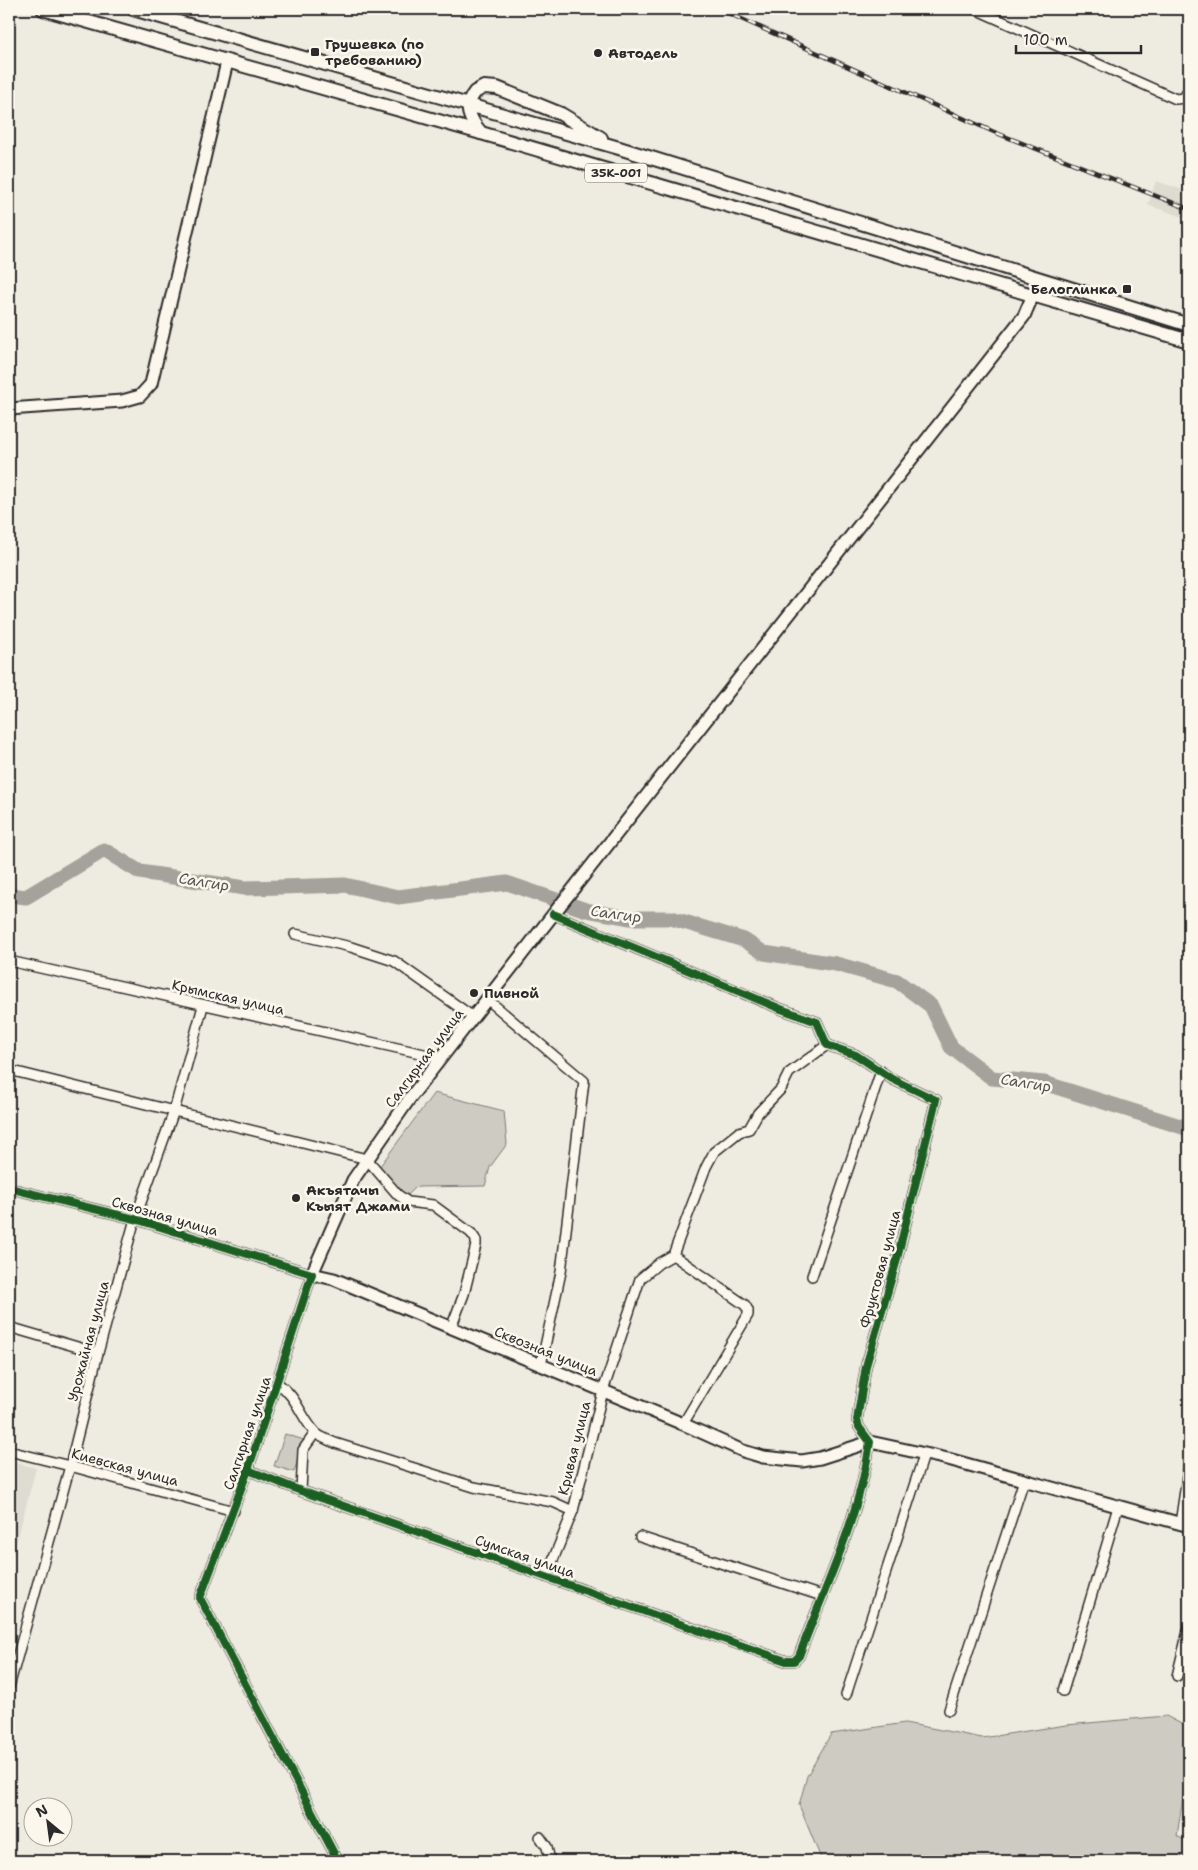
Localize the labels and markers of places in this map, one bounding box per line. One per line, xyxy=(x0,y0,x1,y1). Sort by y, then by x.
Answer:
place label: Грушевка (по требованию) xyxy=(325,35,424,69)
place label: Автодель xyxy=(608,44,678,62)
marker: Грушевка (по требованию) xyxy=(309,46,321,58)
marker: Автодель xyxy=(592,47,604,59)
place label: Белоглинка xyxy=(1030,280,1117,298)
marker: Белоглинка xyxy=(1121,283,1133,295)
place label: Пивной xyxy=(484,984,539,1002)
marker: Пивной xyxy=(468,987,480,999)
place label: Акъятачы Къыят Джами xyxy=(306,1181,410,1215)
marker: Акъятачы Къыят Джами xyxy=(290,1192,302,1204)

